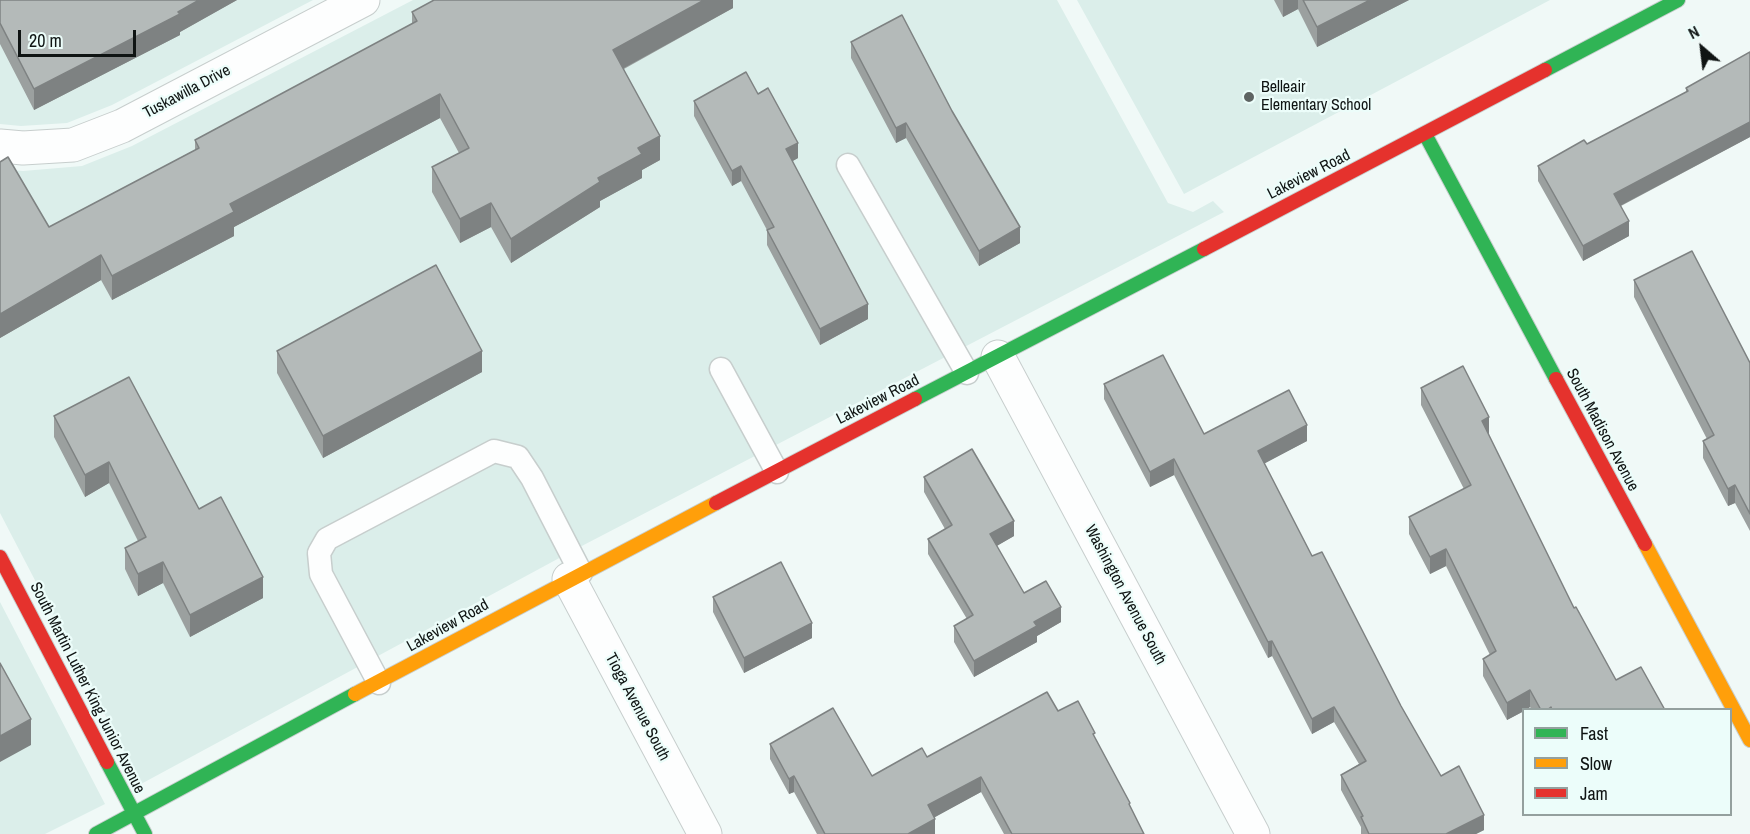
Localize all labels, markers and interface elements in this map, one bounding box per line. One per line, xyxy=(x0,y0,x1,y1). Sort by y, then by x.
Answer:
scale bar xyxy=(21,18,140,56)
north arrow xyxy=(1672,18,1732,78)
text: N xyxy=(1684,20,1703,44)
text: 20 m xyxy=(29,28,62,53)
street label: Tuskawilla Drive xyxy=(140,61,234,123)
place label: Belleair Elementary School xyxy=(1261,78,1371,116)
marker: Belleair Elementary School xyxy=(1242,90,1256,104)
street label: Lakeview Road xyxy=(1264,146,1354,204)
street label: South Madison Avenue xyxy=(1562,365,1642,495)
street label: Lakeview Road xyxy=(833,371,923,429)
street label: Washington Avenue South xyxy=(1080,522,1170,668)
street label: South Martin Luther King Junior Avenue xyxy=(25,579,149,797)
street label: Lakeview Road xyxy=(404,596,492,656)
street label: Tioga Avenue South xyxy=(601,650,673,764)
legend xyxy=(1522,708,1732,816)
text: Fast xyxy=(1580,721,1608,746)
text: Slow xyxy=(1580,751,1612,776)
text: Jam xyxy=(1580,781,1608,806)

